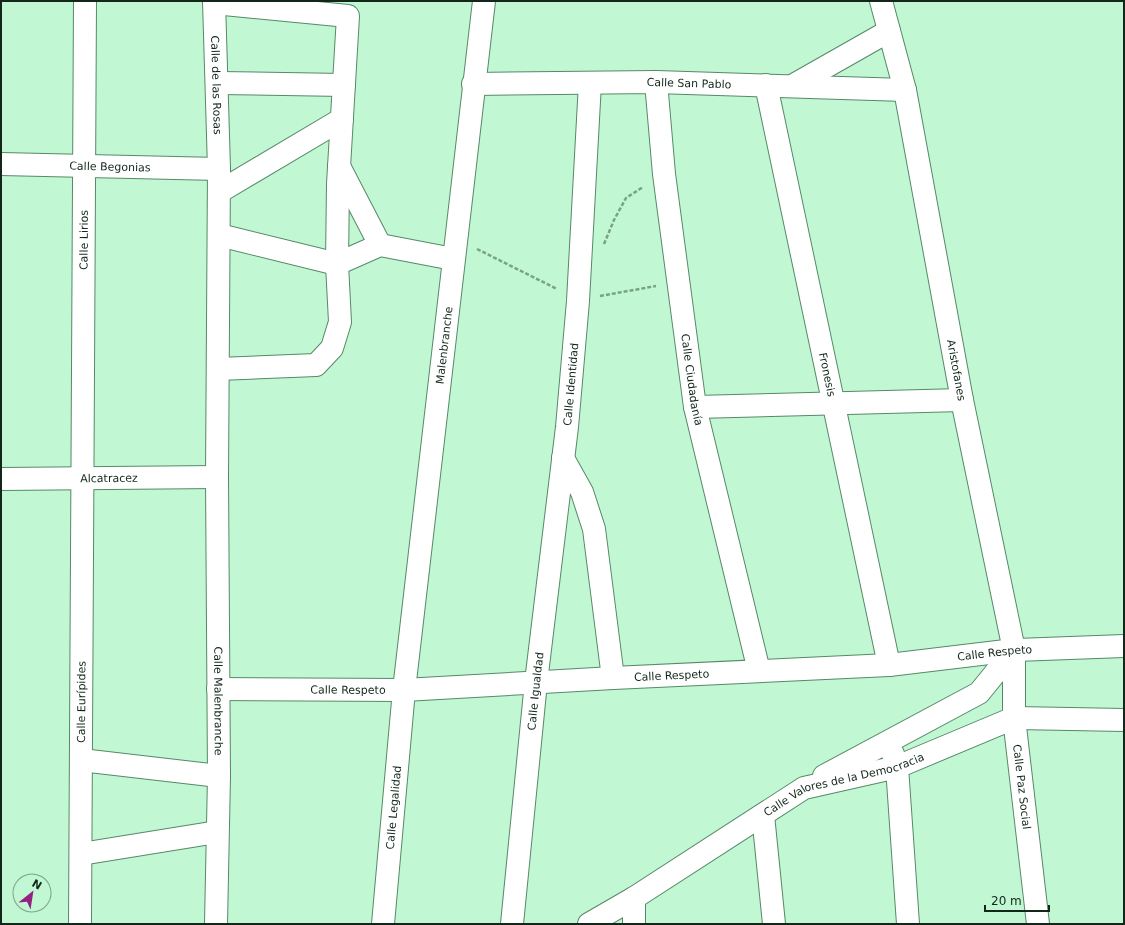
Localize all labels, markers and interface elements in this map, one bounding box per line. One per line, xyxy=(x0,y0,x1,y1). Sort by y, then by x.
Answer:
street label: Calle de las Rosas xyxy=(208,35,224,135)
street label: Calle San Pablo xyxy=(647,76,732,91)
street label: Calle Begonias xyxy=(69,160,151,174)
street label: Calle Lirios xyxy=(78,210,91,270)
street label: Malenbranche xyxy=(434,306,456,385)
street label: Calle Ciudadanía xyxy=(678,333,705,427)
street label: Aristofanes xyxy=(944,339,968,402)
street label: Calle Identidad xyxy=(561,342,581,426)
street label: Fronesis xyxy=(816,351,838,398)
street label: Alcatracez xyxy=(80,472,138,485)
street label: Calle Respeto xyxy=(956,643,1033,664)
street label: Calle Malenbranche xyxy=(211,646,225,756)
street label: Calle Igualdad xyxy=(525,651,547,731)
street label: Calle Eurípides xyxy=(75,661,88,743)
street label: Calle Respeto xyxy=(634,667,710,684)
street label: Calle Respeto xyxy=(310,683,386,697)
street label: Calle Paz Social xyxy=(1010,744,1033,830)
street label: Calle Valores de la Democracia xyxy=(761,750,926,819)
street label: Calle Legalidad xyxy=(384,765,404,850)
north arrow xyxy=(12,873,52,913)
text: N xyxy=(30,877,44,893)
scale bar xyxy=(985,887,1049,913)
text: 20 m xyxy=(991,894,1022,908)

